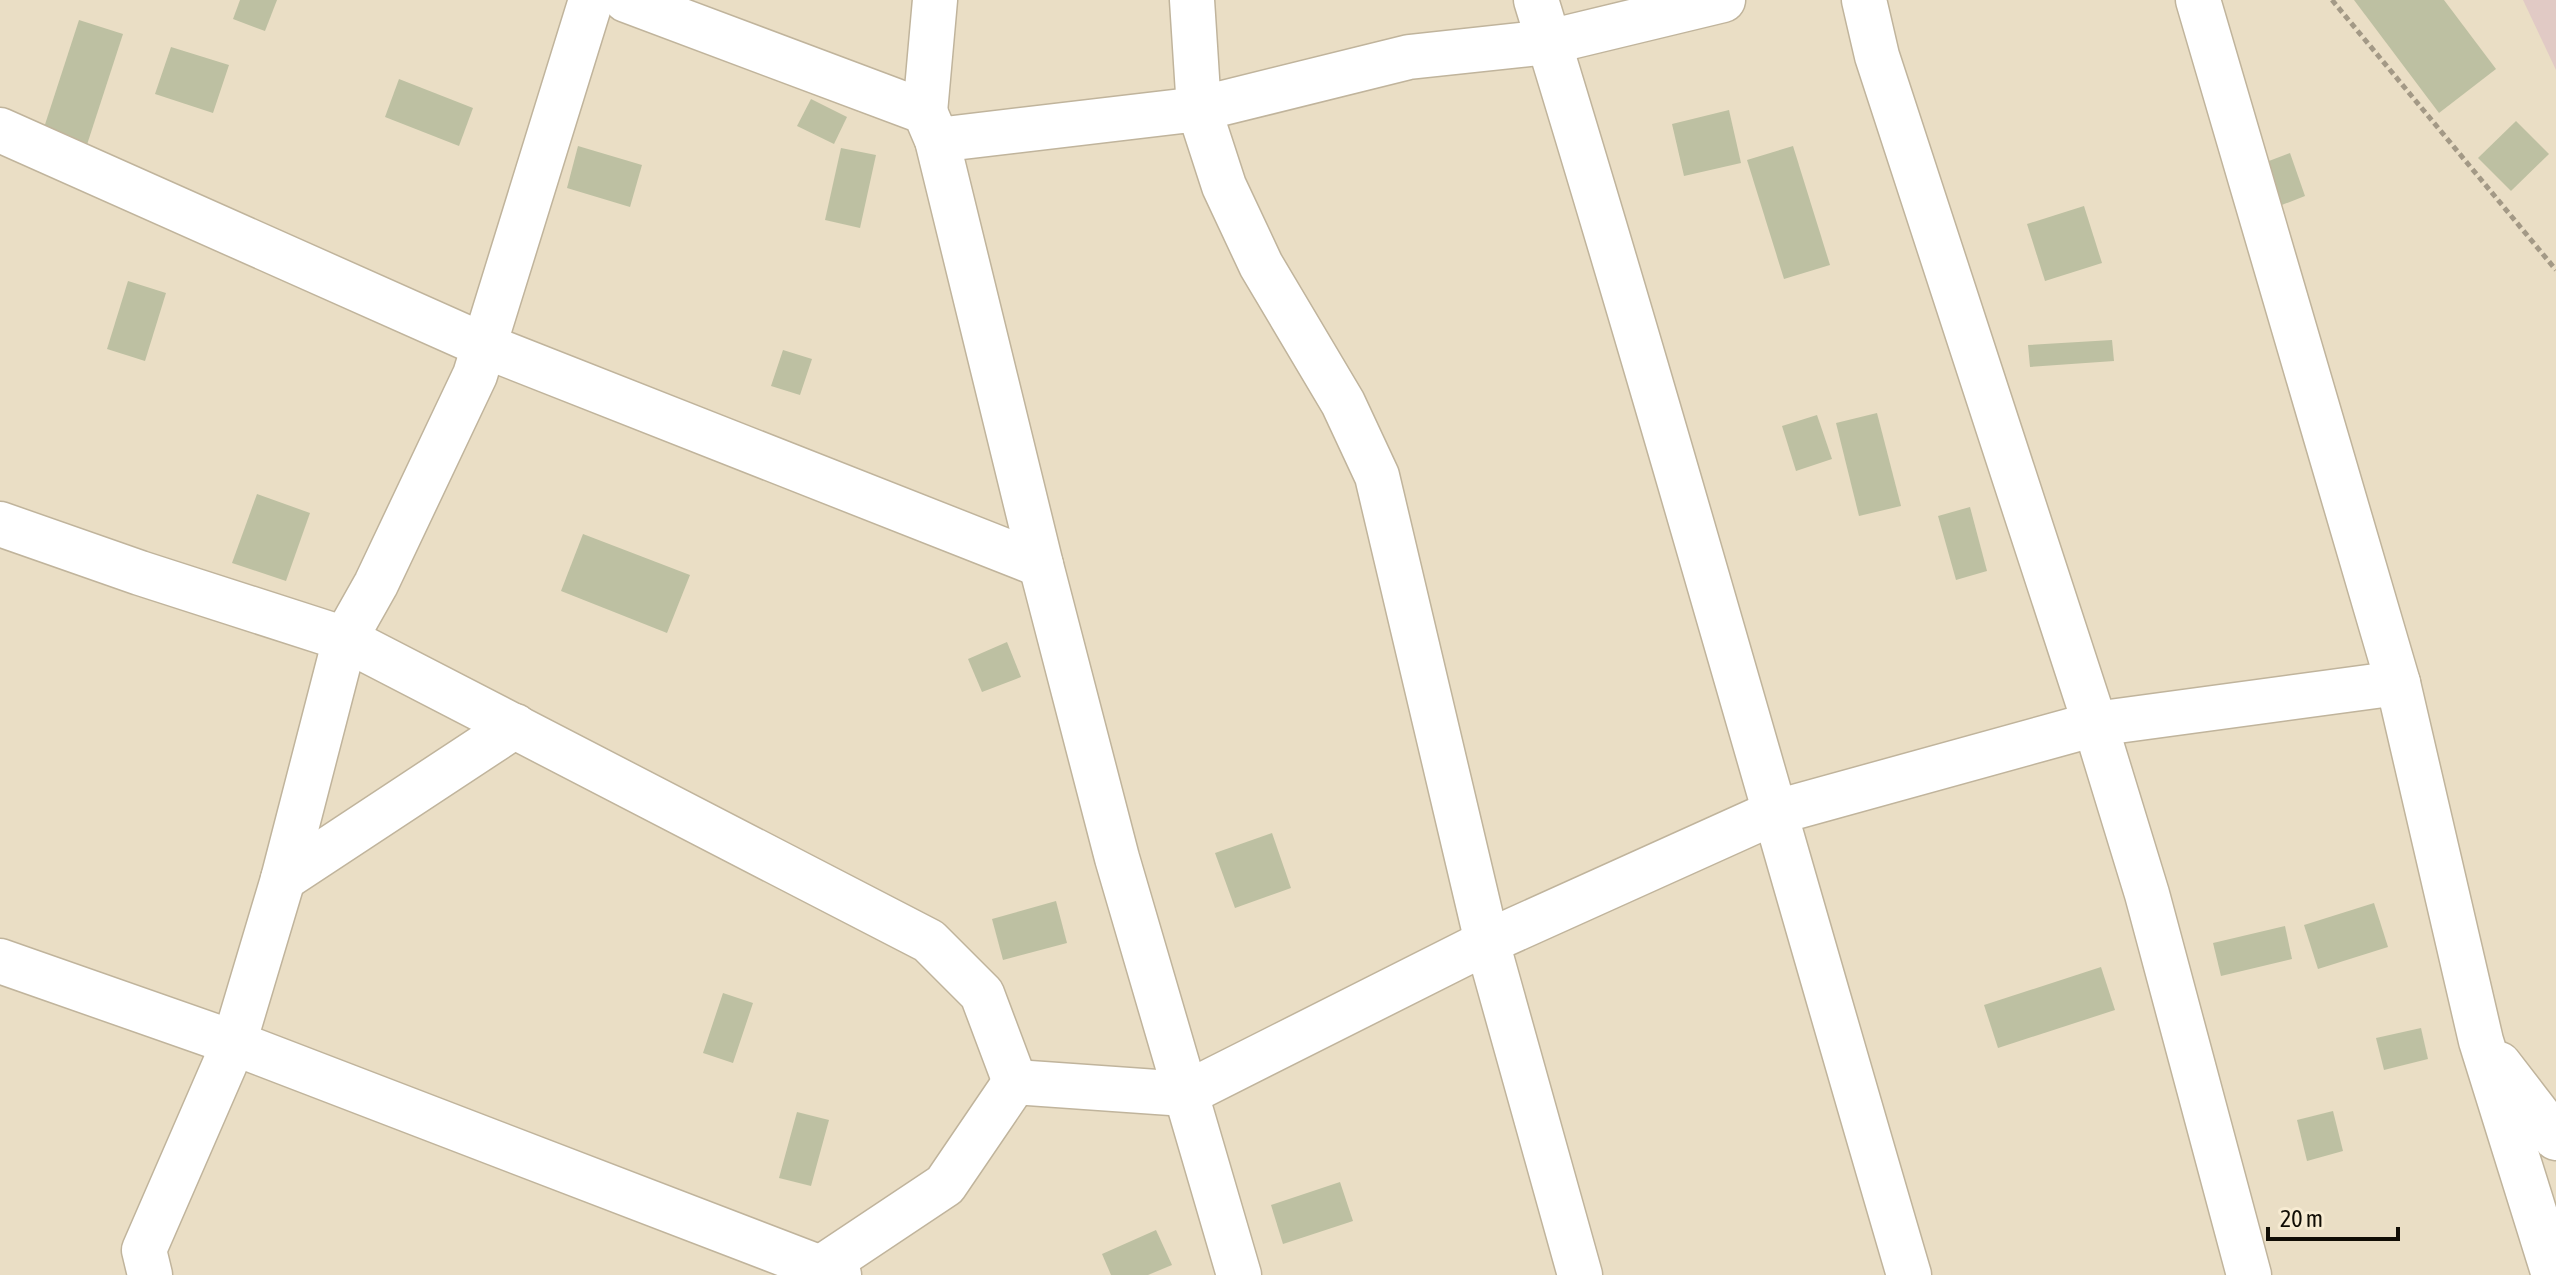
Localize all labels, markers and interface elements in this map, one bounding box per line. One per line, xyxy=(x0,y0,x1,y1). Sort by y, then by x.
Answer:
scale bar xyxy=(2268,1191,2398,1241)
text: 20 m xyxy=(2280,1205,2323,1232)

